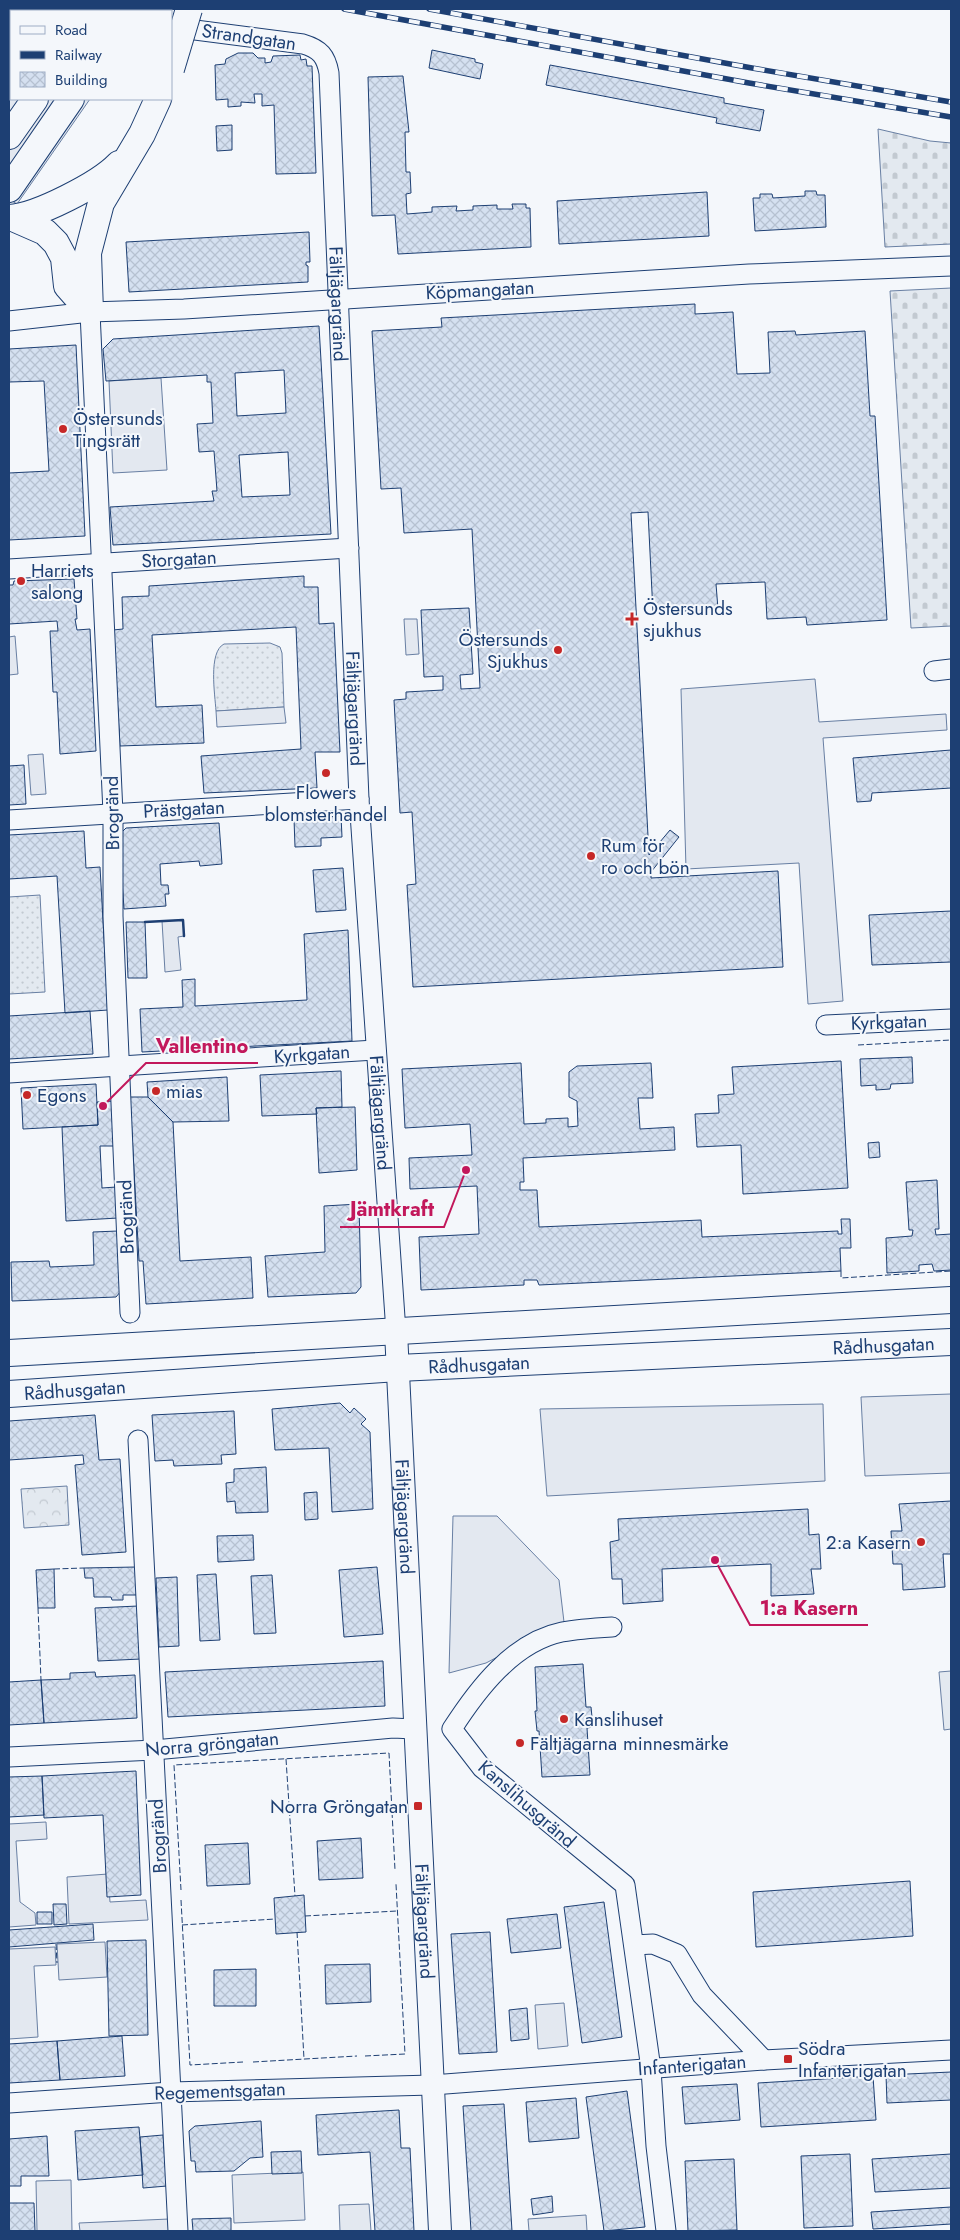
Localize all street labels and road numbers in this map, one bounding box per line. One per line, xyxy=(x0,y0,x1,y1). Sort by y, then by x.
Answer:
street label: Strandgatan xyxy=(200,17,298,57)
street label: Fältjägargränd xyxy=(323,246,354,362)
street label: Köpmangatan xyxy=(425,274,535,306)
street label: Storgatan xyxy=(141,544,217,574)
street label: Fältjägargränd xyxy=(339,650,371,767)
street label: Brogränd xyxy=(98,775,126,851)
street label: Prästgatan xyxy=(143,793,225,825)
street label: Kyrkgatan xyxy=(850,1007,928,1037)
street label: Kyrkgatan xyxy=(273,1038,351,1070)
street label: Fältjägargränd xyxy=(363,1054,398,1171)
street label: Brogränd xyxy=(111,1179,141,1255)
street label: Rådhusgatan xyxy=(832,1329,935,1361)
street label: Rådhusgatan xyxy=(427,1348,531,1380)
street label: Rådhusgatan xyxy=(23,1373,127,1406)
street label: Fältjägargränd xyxy=(389,1459,421,1575)
street label: Norra gröngatan xyxy=(144,1725,280,1763)
street label: Kanslihusgränd xyxy=(472,1754,582,1854)
street label: Brogränd xyxy=(143,1798,173,1874)
street label: Fältjägargränd xyxy=(409,1863,441,1980)
street label: Infanterigatan xyxy=(637,2048,747,2082)
street label: Regementsgatan xyxy=(154,2075,286,2107)

